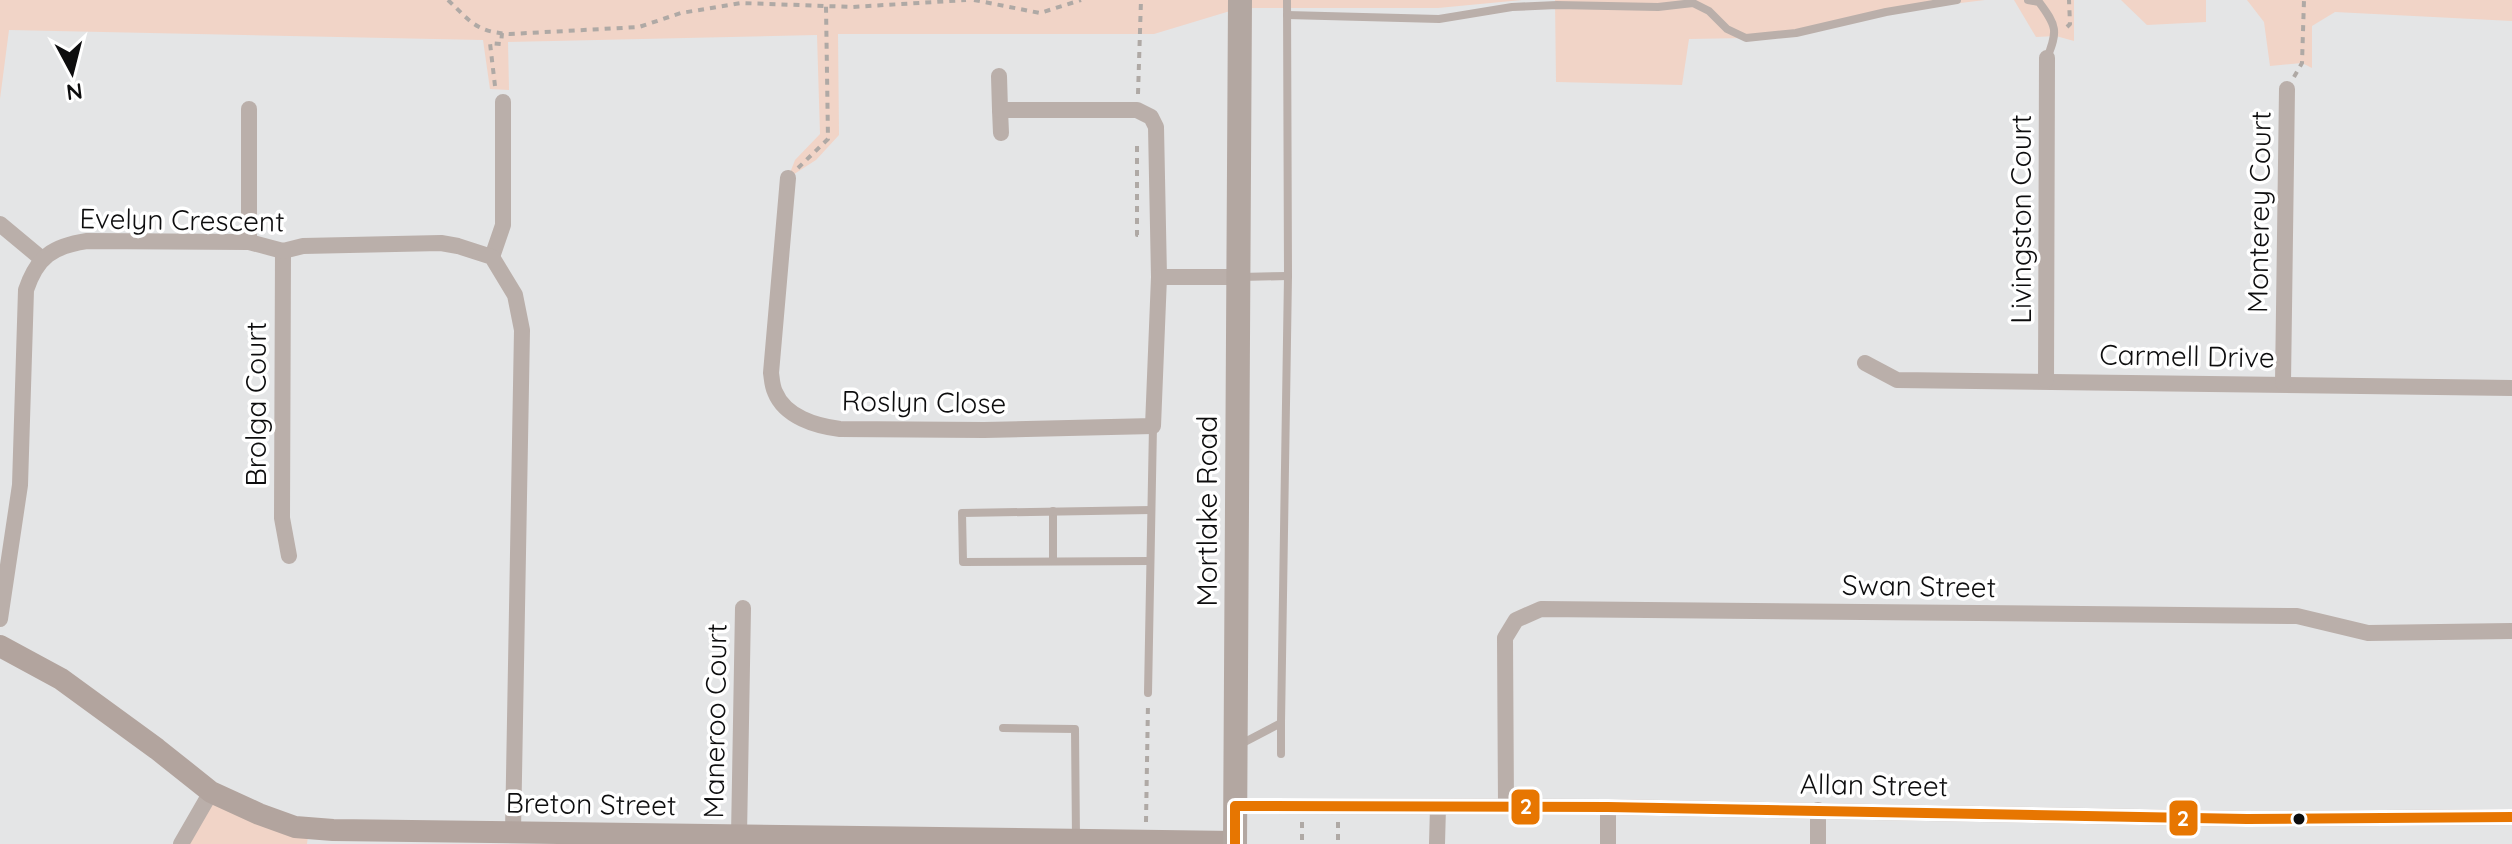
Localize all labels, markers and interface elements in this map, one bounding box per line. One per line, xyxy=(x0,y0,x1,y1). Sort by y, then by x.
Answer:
north arrow xyxy=(32,32,112,112)
text: N xyxy=(65,77,84,107)
street label: Monterey Court xyxy=(2239,111,2278,313)
street label: Livingston Court xyxy=(2003,114,2038,324)
street label: Evelyn Crescent xyxy=(79,200,285,239)
street label: Brolga Court xyxy=(238,322,273,486)
street label: Carmell Drive xyxy=(2099,336,2275,375)
street label: Roslyn Close xyxy=(841,383,1007,420)
street label: Mortlake Road xyxy=(1189,415,1224,607)
street label: Swan Street xyxy=(1842,567,1996,604)
street label: Maneroo Court xyxy=(695,623,734,819)
street label: Allan Street xyxy=(1800,766,1948,803)
street label: Breton Street xyxy=(505,785,677,822)
line badge: 2 xyxy=(1510,788,1541,826)
text: 2 xyxy=(1520,792,1532,820)
line badge: 2 xyxy=(2168,799,2199,837)
text: 2 xyxy=(2177,804,2189,832)
unlabelled marker xyxy=(2291,811,2307,827)

